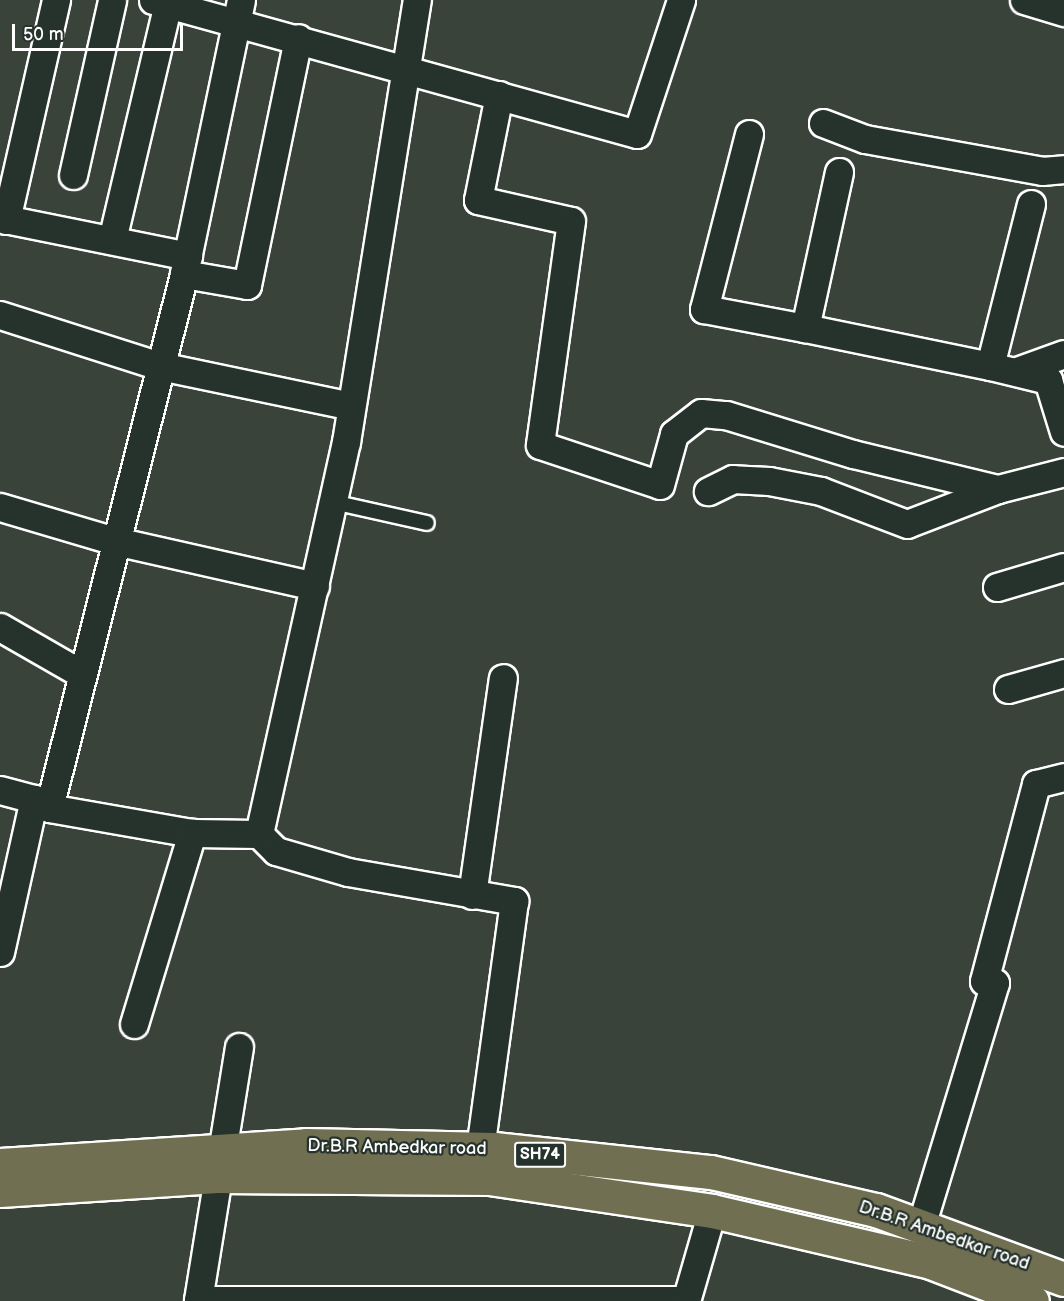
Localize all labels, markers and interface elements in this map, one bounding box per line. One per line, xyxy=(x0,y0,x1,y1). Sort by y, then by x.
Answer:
scale bar xyxy=(15,12,186,50)
text: 50 m xyxy=(23,24,64,45)
street label: Dr.B.R Ambedkar road xyxy=(307,1136,487,1160)
road number: SH74 xyxy=(513,1142,567,1168)
street label: Dr.B.R Ambedkar road xyxy=(856,1197,1032,1275)

